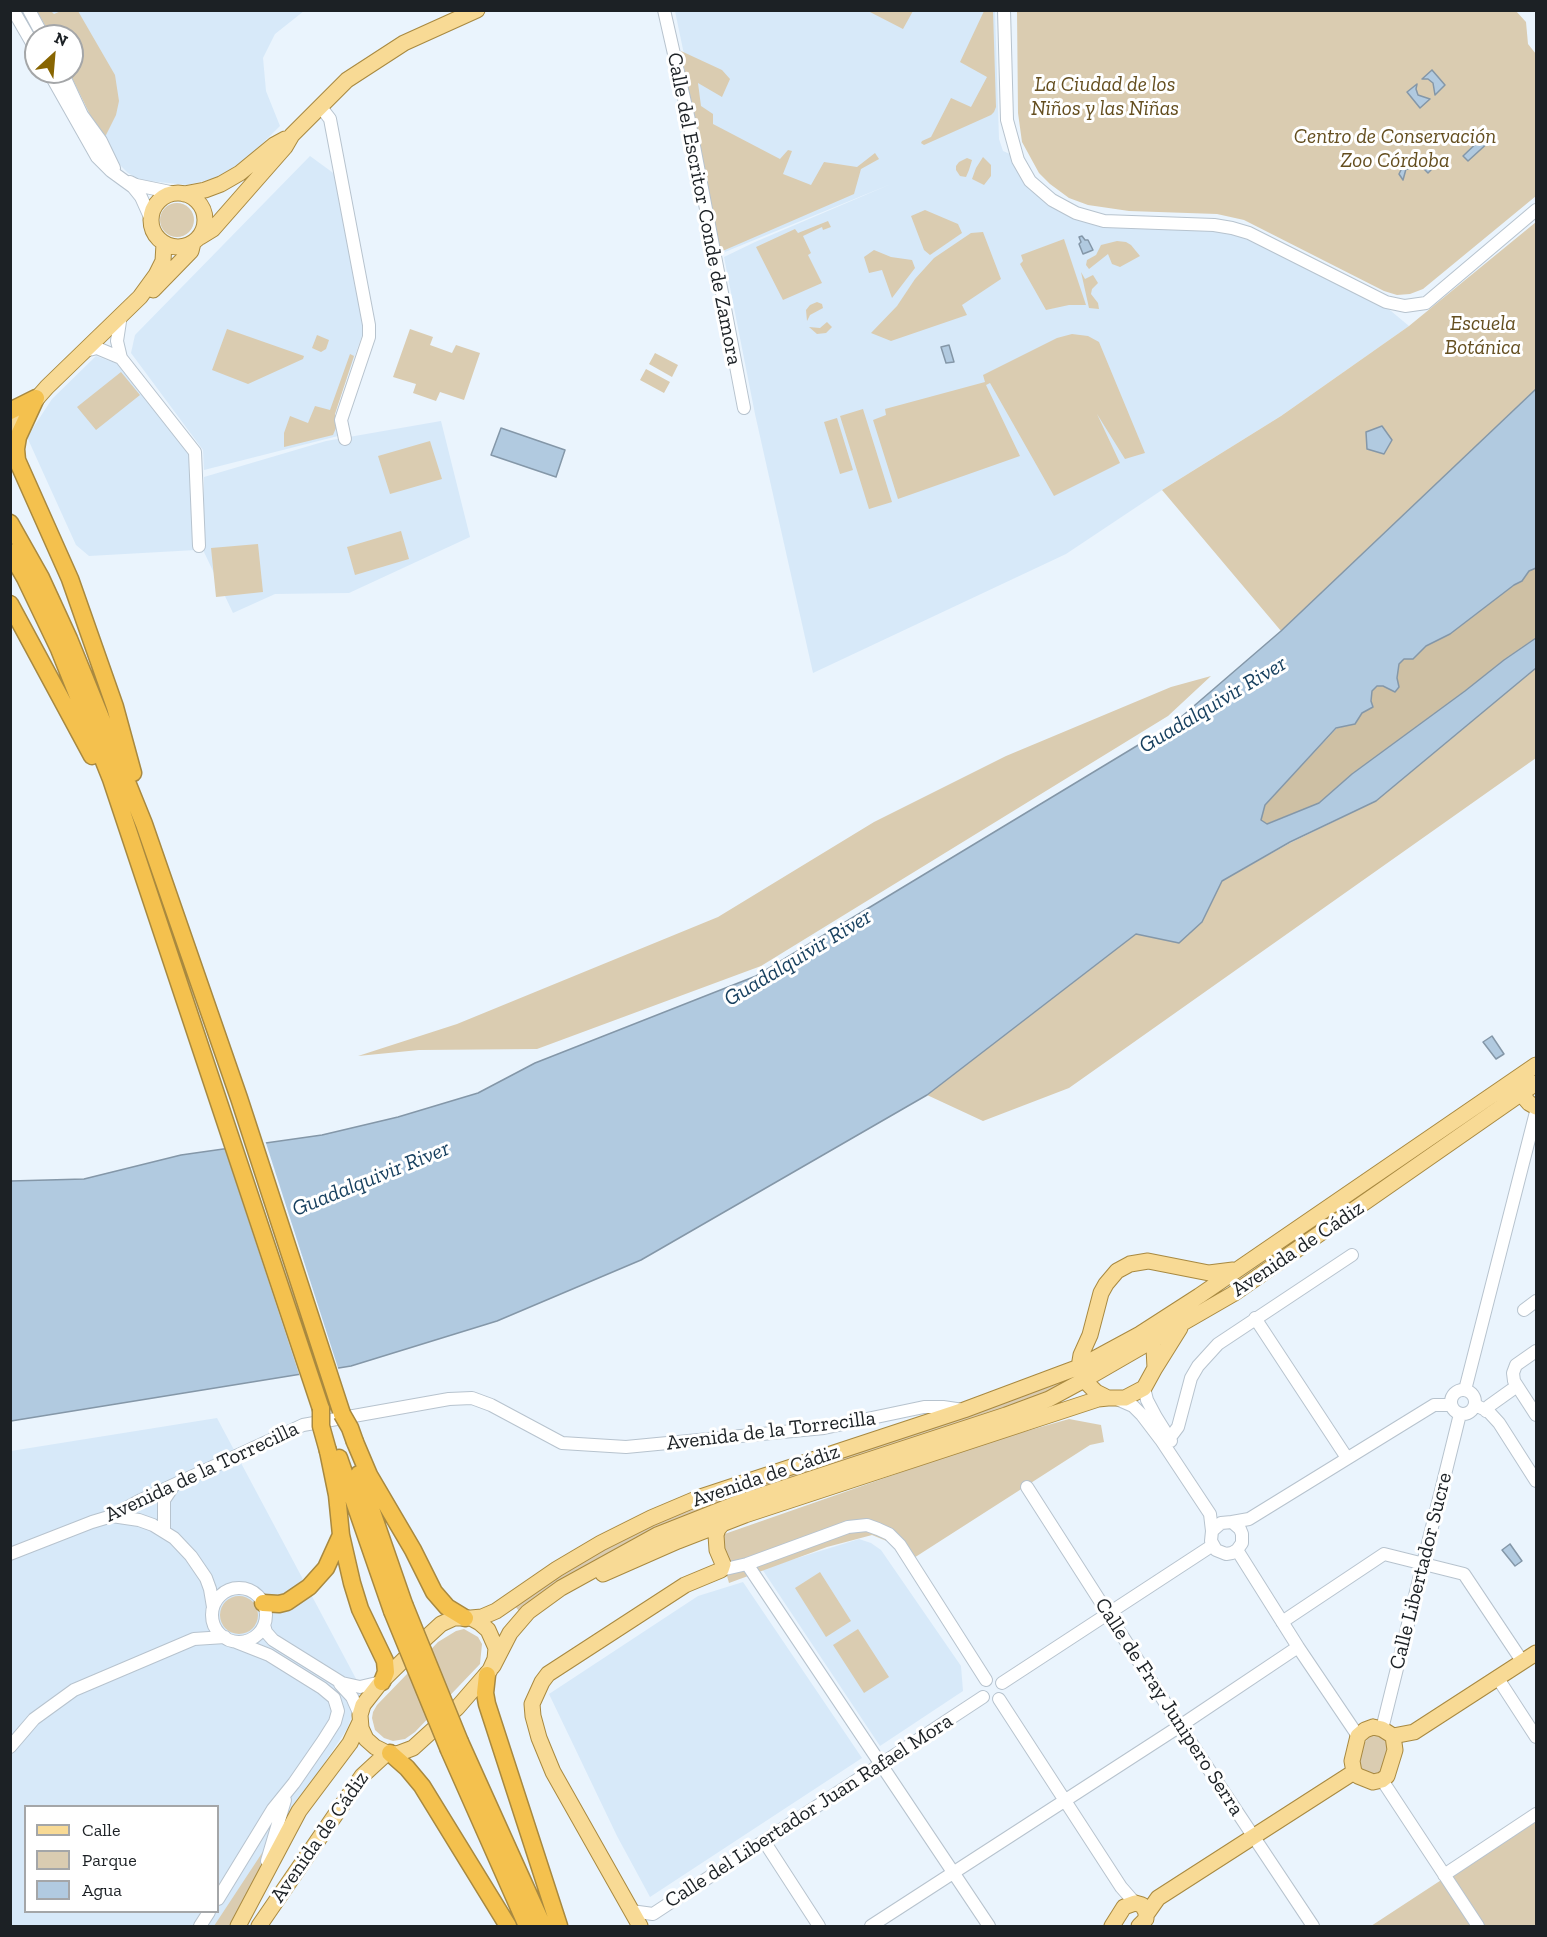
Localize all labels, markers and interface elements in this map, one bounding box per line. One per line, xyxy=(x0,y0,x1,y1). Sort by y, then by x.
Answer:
north arrow xyxy=(24,24,84,84)
text: N xyxy=(52,28,71,50)
street label: Calle del Escritor Conde de Zamora xyxy=(661,50,747,368)
park label: La Ciudad de los Niños y las Niñas xyxy=(1031,72,1179,122)
park label: Centro de Conservación Zoo Córdoba xyxy=(1294,124,1496,174)
park label: Escuela Botánica xyxy=(1445,311,1521,361)
water label: Guadalquivir River xyxy=(1134,651,1292,759)
water label: Guadalquivir River xyxy=(719,904,877,1012)
water label: Guadalquivir River xyxy=(288,1135,454,1223)
street label: Avenida de Cádiz xyxy=(1227,1195,1369,1303)
street label: Avenida de la Torrecilla xyxy=(665,1406,877,1456)
street label: Avenida de la Torrecilla xyxy=(101,1416,303,1528)
street label: Avenida de Cádiz xyxy=(689,1439,843,1513)
street label: Calle Libertador Sucre xyxy=(1384,1470,1458,1672)
street label: Calle de Fray Junipero Serra xyxy=(1089,1593,1249,1821)
street label: Calle del Libertador Juan Rafael Mora xyxy=(660,1708,958,1914)
street label: Avenida de Cádiz xyxy=(265,1767,375,1907)
legend xyxy=(24,1805,219,1913)
text: Calle xyxy=(82,1819,120,1841)
text: Parque xyxy=(82,1849,137,1871)
text: Agua xyxy=(82,1879,122,1901)

